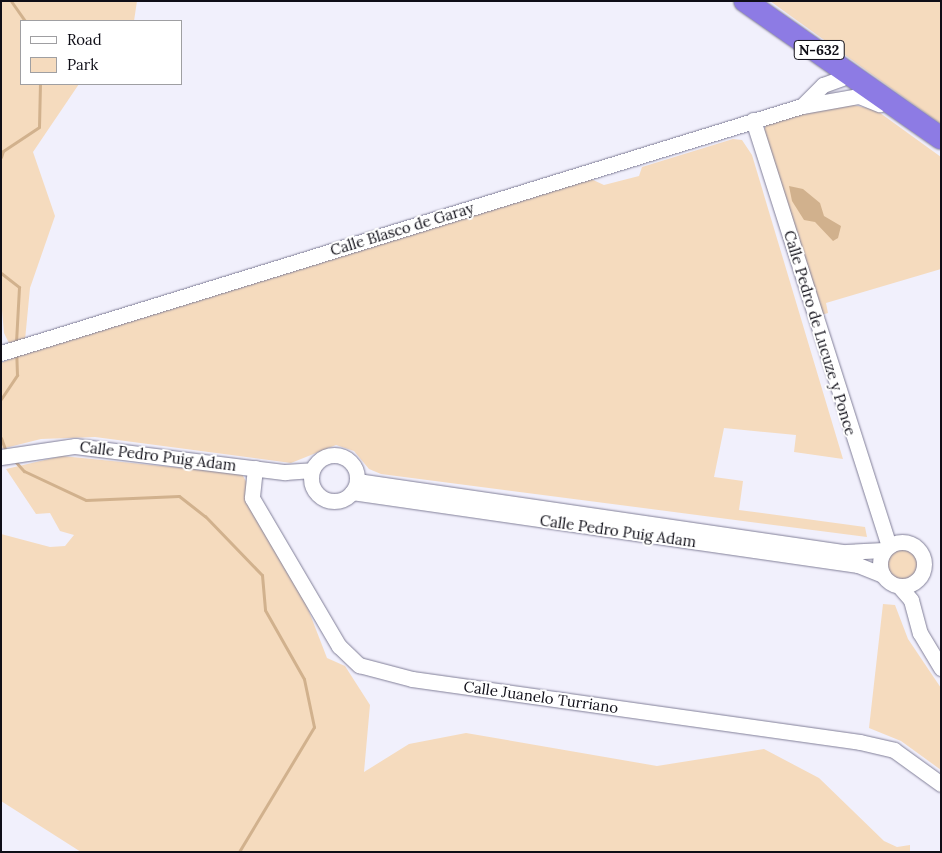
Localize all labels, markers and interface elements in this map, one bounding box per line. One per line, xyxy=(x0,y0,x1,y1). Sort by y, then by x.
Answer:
legend xyxy=(20,20,182,85)
text: Road xyxy=(67,30,102,49)
road number: N-632 xyxy=(793,38,845,62)
text: Park xyxy=(67,55,98,74)
street label: Calle Blasco de Garay xyxy=(328,199,476,259)
street label: Calle Pedro de Lucuze y Ponce xyxy=(780,228,860,438)
street label: Calle Pedro Puig Adam xyxy=(79,437,237,475)
street label: Calle Pedro Puig Adam xyxy=(539,511,697,551)
street label: Calle Juanelo Turriano xyxy=(463,677,619,717)

